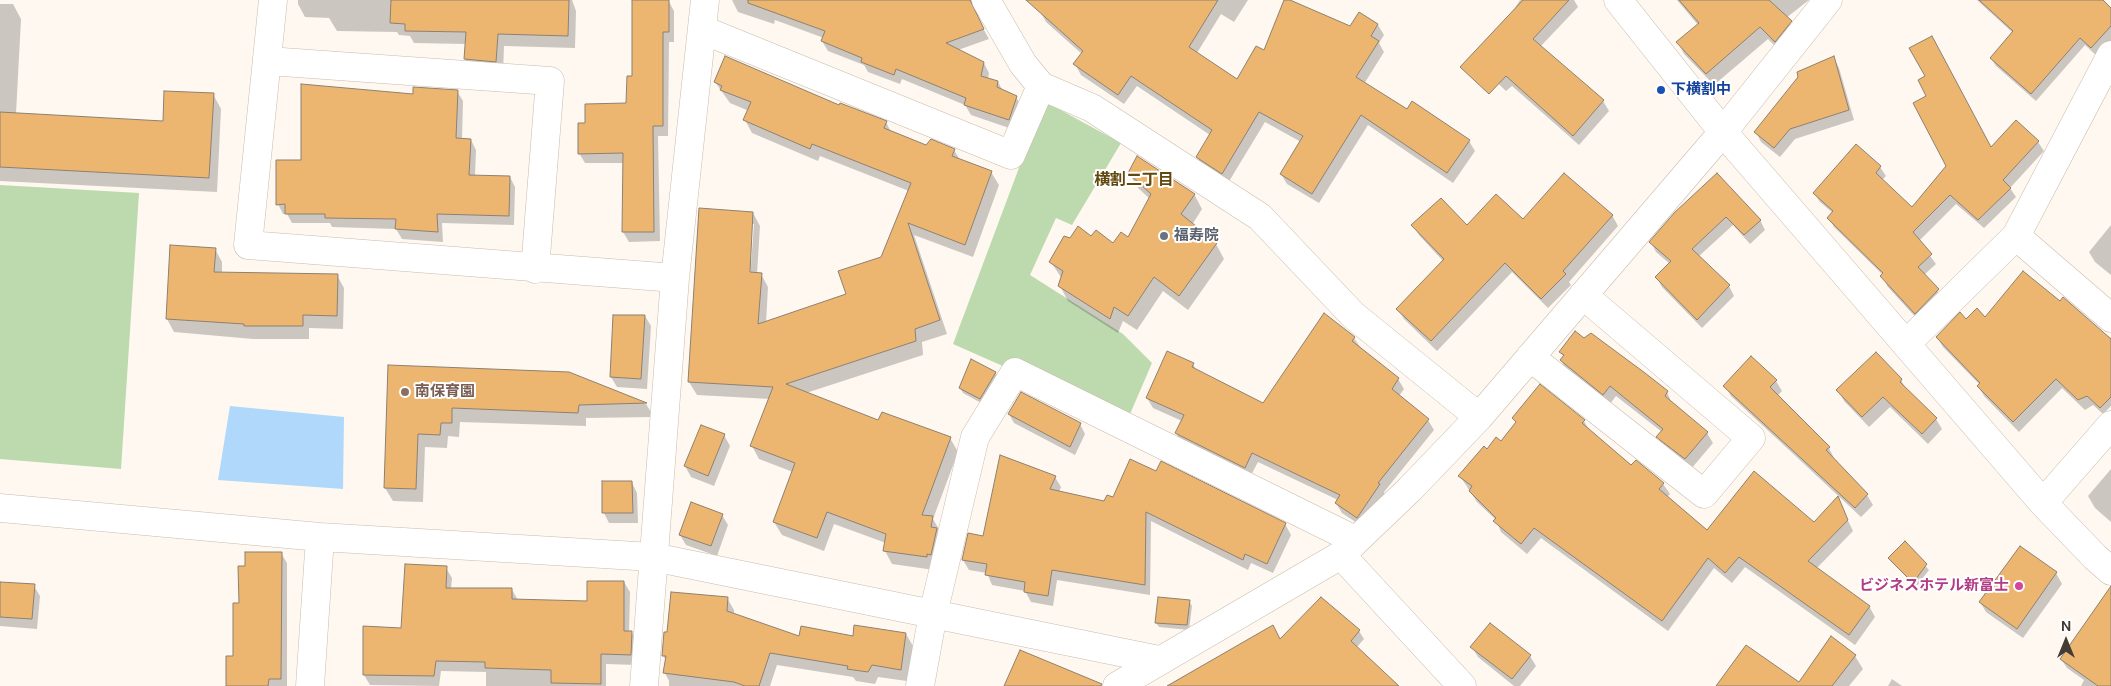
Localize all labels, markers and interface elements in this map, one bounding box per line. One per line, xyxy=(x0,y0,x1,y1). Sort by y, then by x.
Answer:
place label: 下横割中 xyxy=(1671,81,1731,99)
marker: 下横割中 xyxy=(1655,84,1667,96)
district label: 横割二丁目 xyxy=(1094,171,1174,191)
place label: 福寿院 xyxy=(1174,227,1219,245)
marker: 福寿院 xyxy=(1158,230,1170,242)
place label: 南保育園 xyxy=(415,383,475,401)
marker: 南保育園 xyxy=(399,386,411,398)
place label: ビジネスホテル新富士 xyxy=(1859,577,2009,595)
marker: ビジネスホテル新富士 xyxy=(2013,580,2025,592)
north arrow xyxy=(2041,616,2091,666)
text: N xyxy=(2061,617,2071,635)

